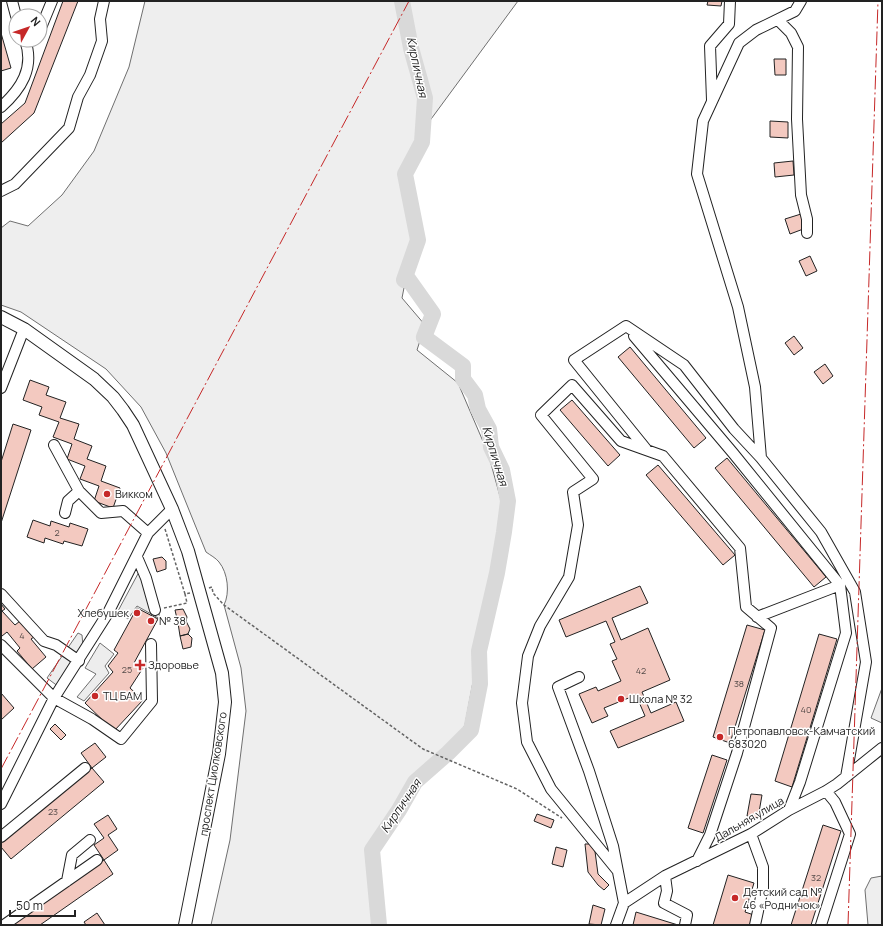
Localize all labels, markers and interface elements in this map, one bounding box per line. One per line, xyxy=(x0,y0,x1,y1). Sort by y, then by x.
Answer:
north arrow xyxy=(8,8,48,48)
text: N xyxy=(28,13,44,29)
water label: Кирпичная xyxy=(403,35,432,100)
water label: Кирпичная xyxy=(478,424,513,489)
place label: Викком xyxy=(115,486,153,501)
marker: Викком xyxy=(102,489,112,499)
house number: 2 xyxy=(54,526,60,539)
place label: Хлебушек xyxy=(78,605,130,620)
marker: Хлебушек xyxy=(132,608,142,618)
place label: № 38 xyxy=(159,613,186,628)
marker: № 38 xyxy=(146,616,156,626)
house number: 4 xyxy=(19,629,25,642)
place label: Здоровье xyxy=(148,657,199,672)
marker: Здоровье xyxy=(135,660,145,670)
house number: 25 xyxy=(122,663,132,676)
house number: 42 xyxy=(636,664,646,677)
house number: 38 xyxy=(734,677,744,690)
place label: ТЦ БАМ xyxy=(103,688,142,703)
marker: ТЦ БАМ xyxy=(90,691,100,701)
place label: Школа № 32 xyxy=(629,691,692,706)
marker: Школа № 32 xyxy=(616,694,626,704)
house number: 40 xyxy=(801,703,811,716)
street label: проспект Циолковского xyxy=(195,710,230,837)
place label: Петропавловск-Камчатский 683020 xyxy=(728,723,875,751)
marker: Петропавловск-Камчатский 683020 xyxy=(715,732,725,742)
water label: Кирпичная xyxy=(376,774,426,836)
street label: Дальняя улица xyxy=(711,793,786,845)
house number: 23 xyxy=(48,805,58,818)
house number: 32 xyxy=(811,871,821,884)
place label: Детский сад № 46 «Родничок» xyxy=(743,884,822,912)
scale bar xyxy=(10,892,75,918)
marker: Детский сад № 46 «Родничок» xyxy=(730,893,740,903)
text: 50 m xyxy=(16,897,43,914)

